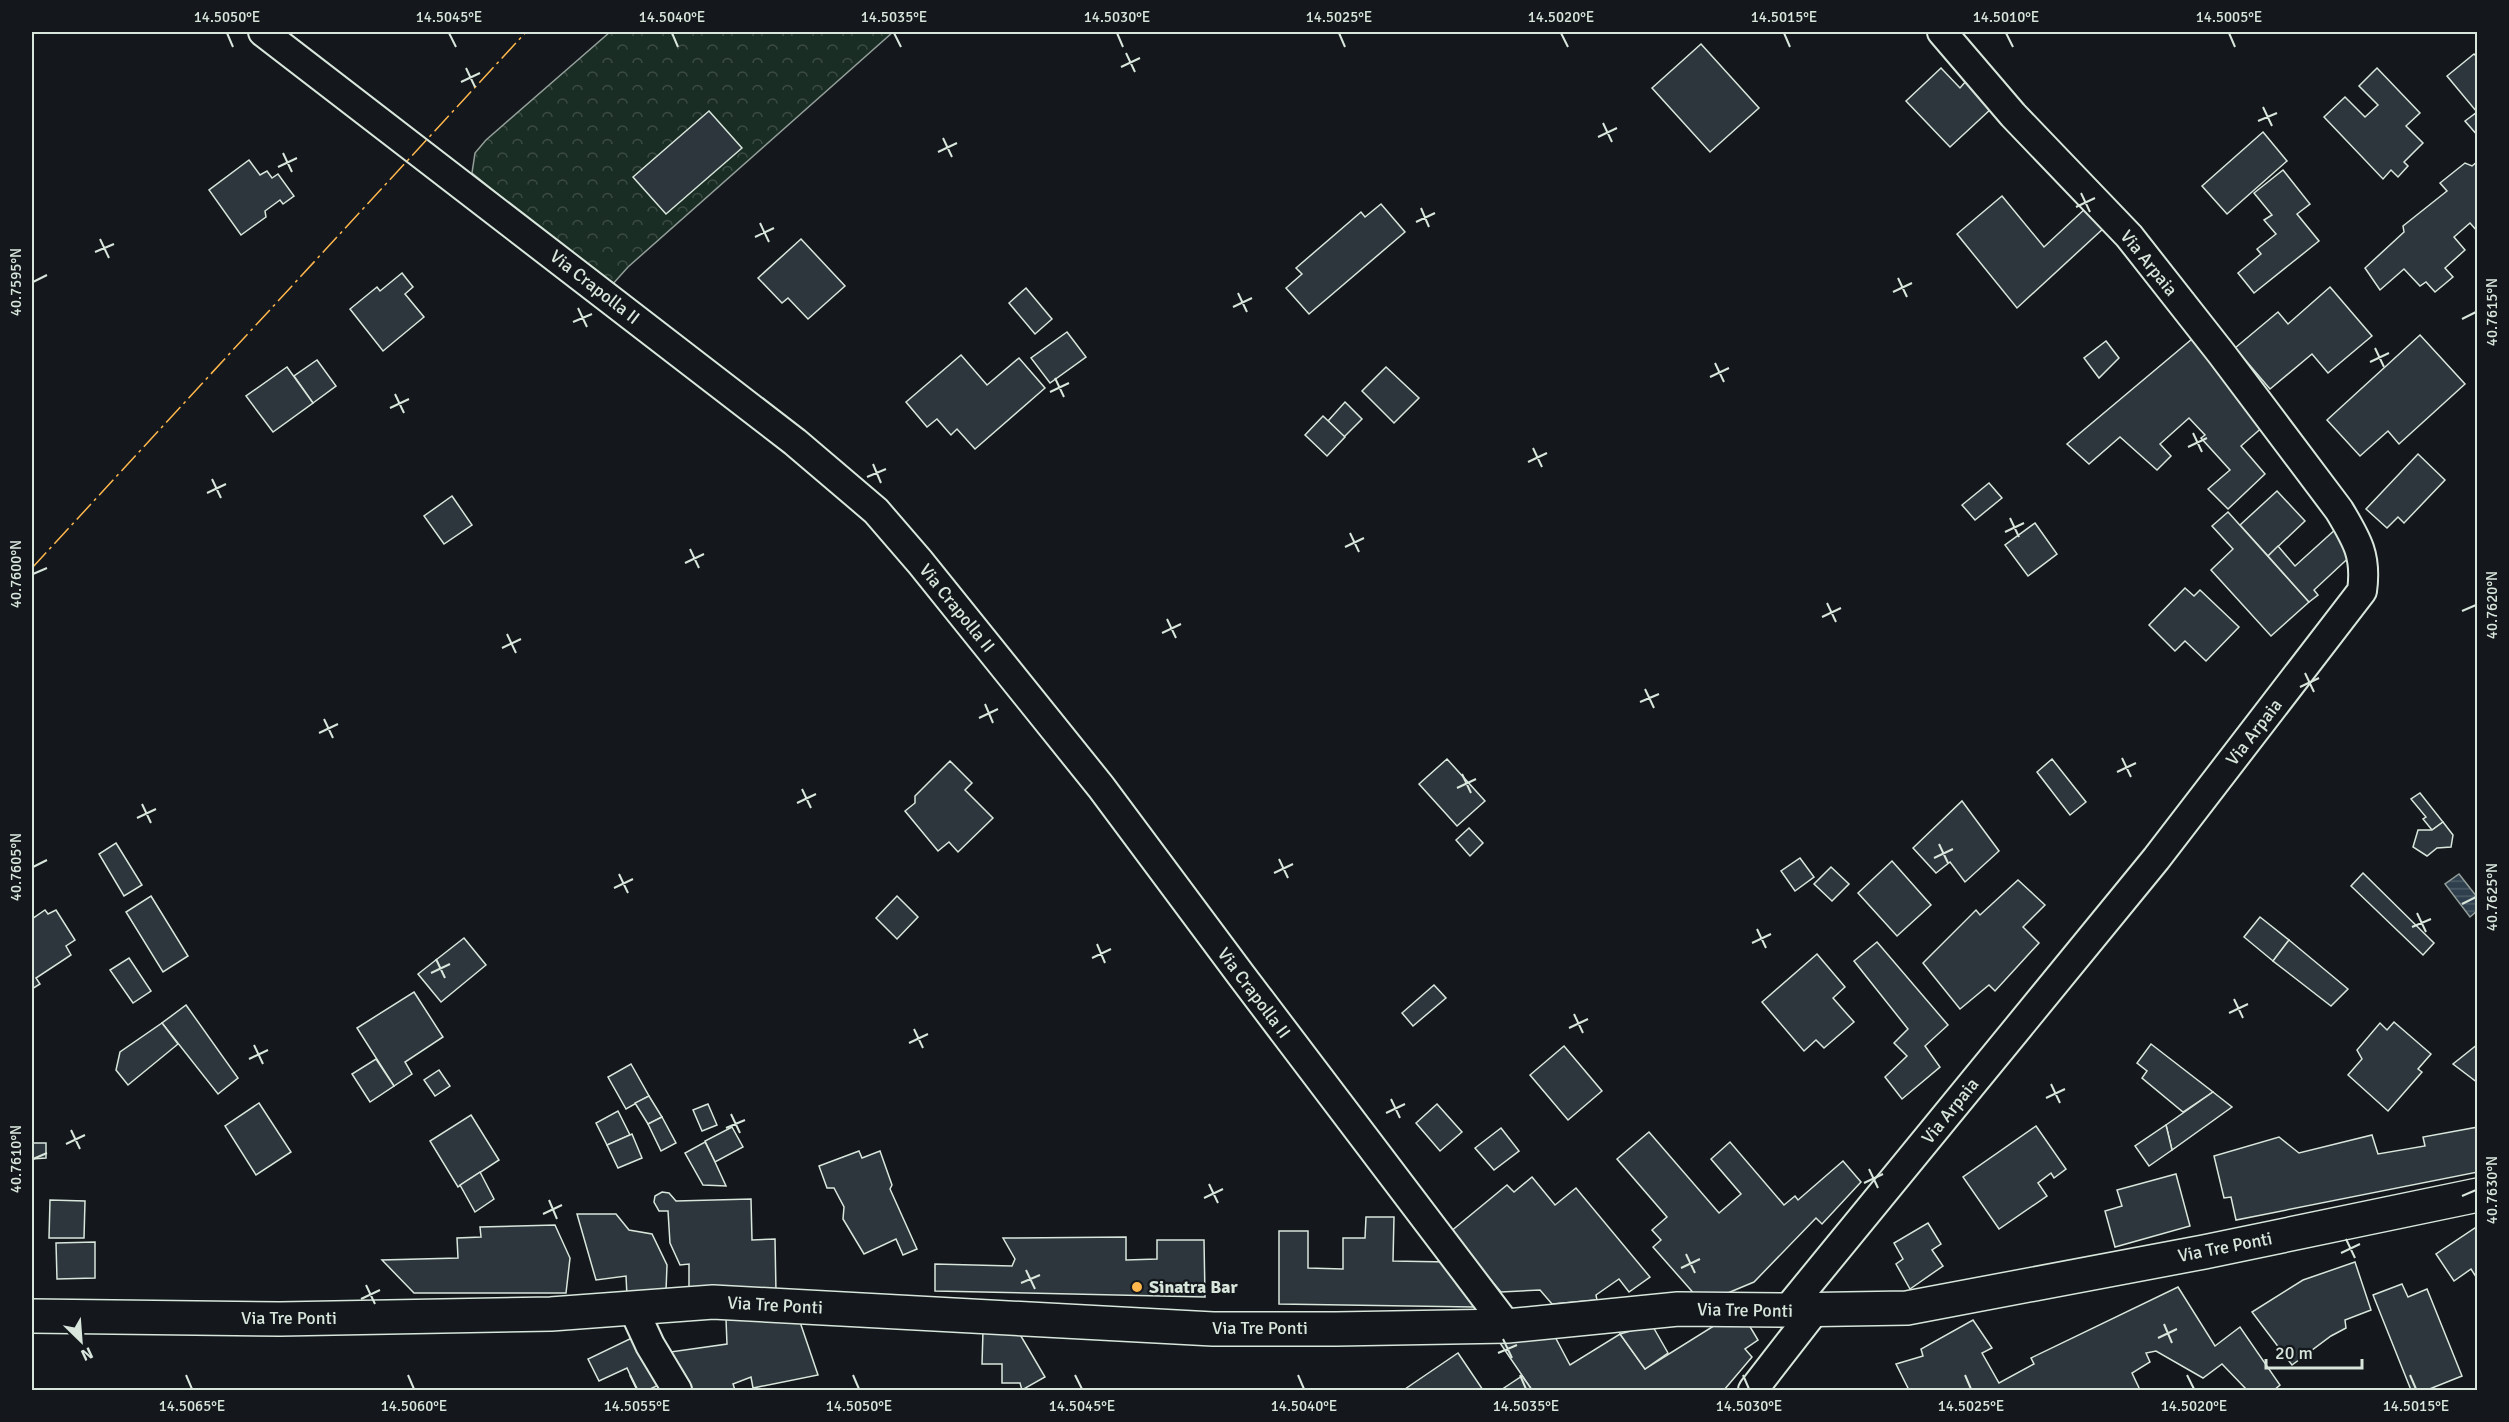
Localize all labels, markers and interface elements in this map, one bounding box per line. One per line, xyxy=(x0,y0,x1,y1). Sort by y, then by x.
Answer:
text: 14.5050°E xyxy=(194,8,260,26)
text: 14.5045°E xyxy=(416,8,482,26)
text: 14.5040°E xyxy=(639,8,705,26)
text: 14.5035°E xyxy=(861,8,927,26)
text: 14.5030°E xyxy=(1084,8,1150,26)
text: 14.5025°E xyxy=(1306,8,1372,26)
text: 14.5020°E xyxy=(1528,8,1594,26)
text: 14.5015°E xyxy=(1751,8,1817,26)
text: 14.5010°E xyxy=(1973,8,2039,26)
text: 14.5005°E xyxy=(2196,8,2262,26)
street label: Via Arpaia xyxy=(2116,226,2182,300)
street label: Via Crapolla II xyxy=(546,245,644,329)
text: 40.7595°N xyxy=(7,248,25,316)
text: 40.7615°N xyxy=(2483,278,2501,346)
text: 40.7600°N xyxy=(7,540,25,608)
street label: Via Crapolla II xyxy=(915,559,999,657)
text: 40.7620°N xyxy=(2483,571,2501,639)
street label: Via Arpaia xyxy=(2221,694,2287,770)
text: 40.7605°N xyxy=(7,833,25,901)
text: 40.7625°N xyxy=(2483,863,2501,931)
street label: Via Crapolla II xyxy=(1213,943,1295,1043)
street label: Via Arpaia xyxy=(1917,1074,1983,1148)
text: 40.7610°N xyxy=(7,1125,25,1193)
text: 40.7630°N xyxy=(2483,1156,2501,1224)
street label: Via Tre Ponti xyxy=(2176,1227,2274,1267)
place label: Sinatra Bar xyxy=(1149,1276,1239,1298)
marker: Sinatra Bar xyxy=(1130,1280,1144,1294)
street label: Via Tre Ponti xyxy=(727,1292,823,1318)
street label: Via Tre Ponti xyxy=(1697,1298,1793,1322)
street label: Via Tre Ponti xyxy=(241,1307,337,1329)
north arrow xyxy=(51,1311,111,1371)
street label: Via Tre Ponti xyxy=(1212,1317,1308,1339)
scale bar xyxy=(2266,1332,2362,1370)
text: N xyxy=(78,1342,96,1365)
text: 20 m xyxy=(2275,1342,2313,1364)
text: 14.5065°E xyxy=(159,1397,225,1415)
text: 14.5060°E xyxy=(381,1397,447,1415)
text: 14.5055°E xyxy=(604,1397,670,1415)
text: 14.5050°E xyxy=(826,1397,892,1415)
text: 14.5045°E xyxy=(1049,1397,1115,1415)
text: 14.5040°E xyxy=(1271,1397,1337,1415)
text: 14.5035°E xyxy=(1493,1397,1559,1415)
text: 14.5030°E xyxy=(1716,1397,1782,1415)
text: 14.5025°E xyxy=(1938,1397,2004,1415)
text: 14.5020°E xyxy=(2161,1397,2227,1415)
text: 14.5015°E xyxy=(2383,1397,2449,1415)

